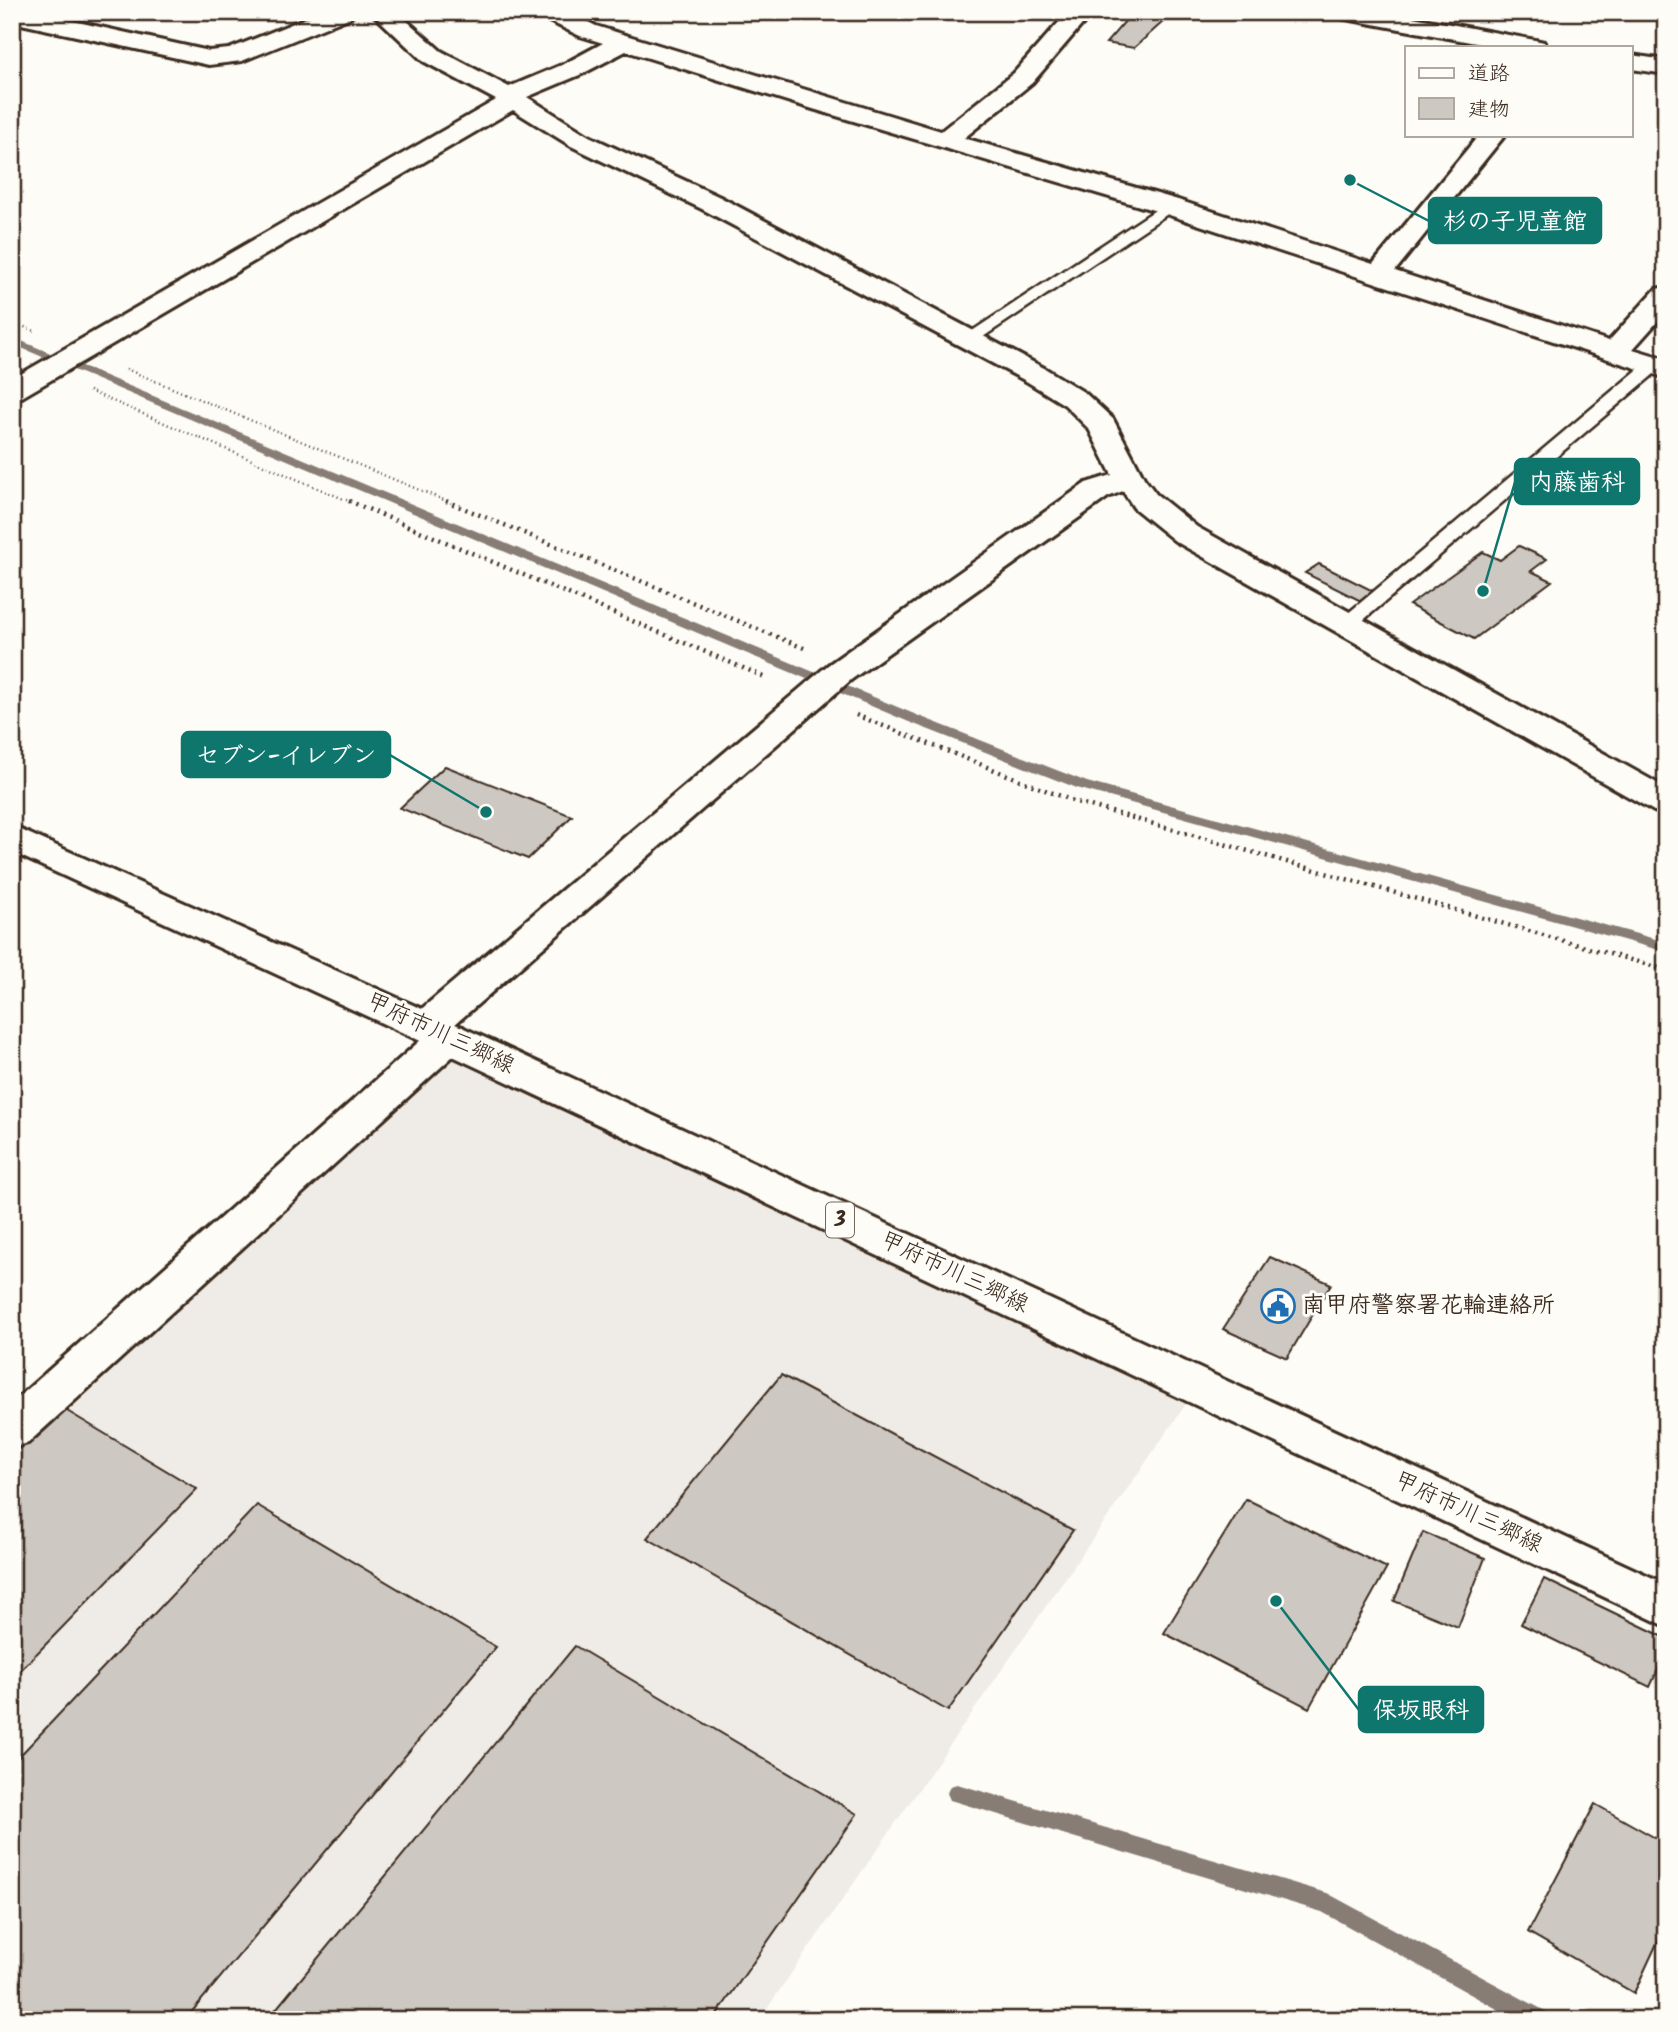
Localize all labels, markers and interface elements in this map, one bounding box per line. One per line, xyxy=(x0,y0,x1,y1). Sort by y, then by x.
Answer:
legend xyxy=(1405,46,1632,136)
text: 道路 xyxy=(1468,58,1510,91)
text: 建物 xyxy=(1468,94,1510,127)
callout: 杉の子児童館 xyxy=(1429,198,1601,243)
text: 杉の子児童館 xyxy=(1443,203,1587,242)
callout: 内藤歯科 xyxy=(1515,459,1639,504)
text: 内藤歯科 xyxy=(1529,464,1625,503)
callout: セブン-イレブン xyxy=(182,732,390,777)
text: セブン-イレブン xyxy=(196,737,376,776)
street label: 甲府市川三郷線 xyxy=(359,984,521,1084)
road number: 3 xyxy=(826,1202,854,1238)
street label: 甲府市川三郷線 xyxy=(873,1223,1035,1323)
public building icon: 南甲府警察署花輪連絡所 xyxy=(1259,1287,1297,1325)
place label: 南甲府警察署花輪連絡所 xyxy=(1302,1288,1555,1324)
street label: 甲府市川三郷線 xyxy=(1387,1463,1549,1563)
callout: 保坂眼科 xyxy=(1359,1687,1483,1732)
text: 保坂眼科 xyxy=(1373,1692,1469,1731)

